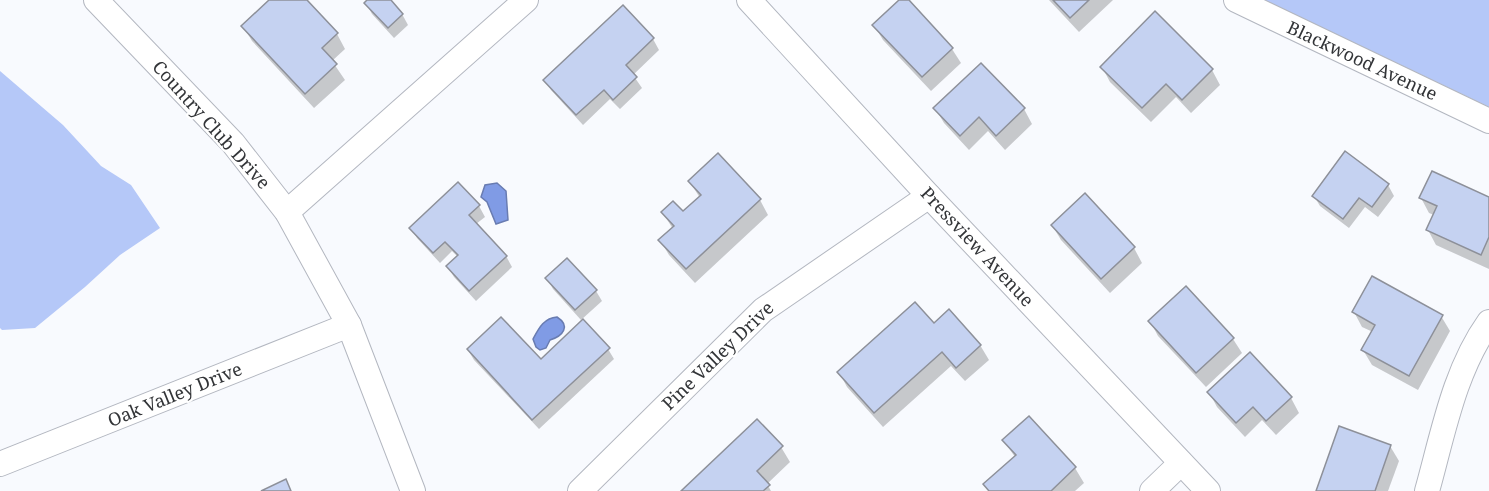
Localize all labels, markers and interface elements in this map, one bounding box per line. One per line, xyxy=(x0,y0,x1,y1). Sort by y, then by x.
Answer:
street label: Blackwood Avenue xyxy=(1283,15,1441,105)
street label: Country Club Drive xyxy=(148,55,276,194)
street label: Pressview Avenue xyxy=(916,181,1040,311)
street label: Pine Valley Drive xyxy=(656,296,778,415)
street label: Oak Valley Drive xyxy=(104,356,245,432)

